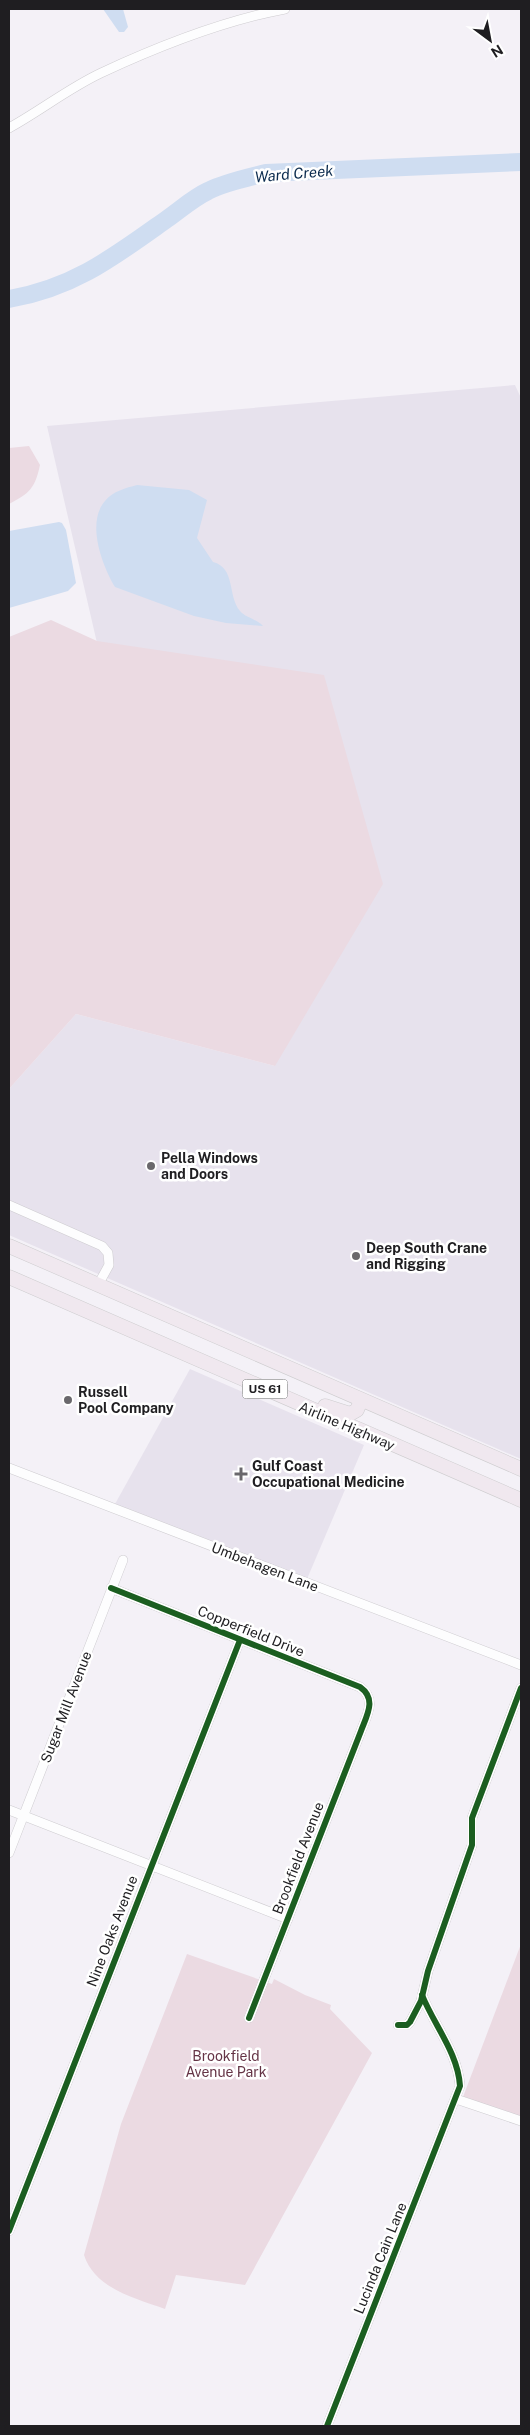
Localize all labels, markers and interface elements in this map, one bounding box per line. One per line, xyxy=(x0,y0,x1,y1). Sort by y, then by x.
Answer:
north arrow xyxy=(465,15,515,65)
text: N xyxy=(488,41,506,61)
water label: Ward Creek xyxy=(254,162,335,185)
place label: Pella Windows and Doors xyxy=(161,1150,258,1182)
marker: Pella Windows and Doors xyxy=(145,1160,157,1172)
place label: Deep South Crane and Rigging xyxy=(366,1240,487,1272)
marker: Deep South Crane and Rigging xyxy=(350,1250,362,1262)
road number: US 61 xyxy=(242,1380,288,1398)
place label: Russell Pool Company xyxy=(78,1384,174,1416)
marker: Russell Pool Company xyxy=(62,1394,74,1406)
street label: Airline Highway xyxy=(297,1399,398,1454)
place label: Gulf Coast Occupational Medicine xyxy=(252,1458,405,1490)
marker: Gulf Coast Occupational Medicine xyxy=(234,1467,248,1481)
street label: Umbehagen Lane xyxy=(209,1539,321,1595)
street label: Copperfield Drive xyxy=(195,1602,307,1660)
street label: Sugar Mill Avenue xyxy=(37,1649,95,1765)
street label: Brookfield Avenue xyxy=(269,1800,327,1916)
street label: Nine Oaks Avenue xyxy=(83,1873,141,1989)
park label: Brookfield Avenue Park xyxy=(185,2048,267,2080)
street label: Lucinda Cain Lane xyxy=(350,2200,410,2316)

